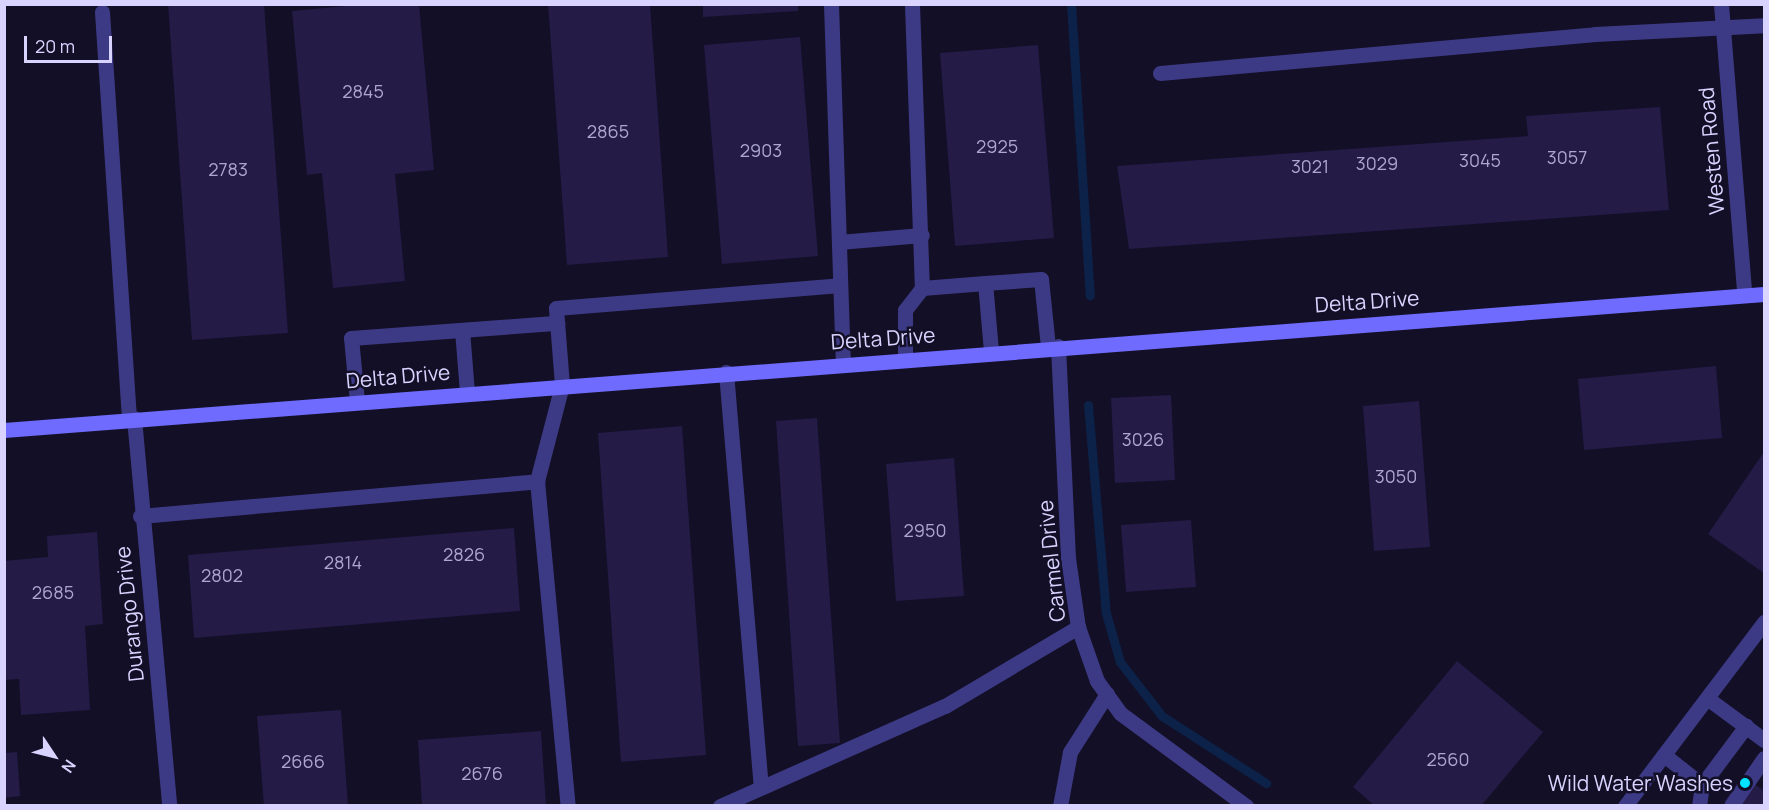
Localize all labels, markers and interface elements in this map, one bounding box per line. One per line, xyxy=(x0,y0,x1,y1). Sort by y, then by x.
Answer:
scale bar xyxy=(27,24,116,62)
text: 20 m xyxy=(35,34,75,58)
house number: 2845 xyxy=(342,80,384,102)
street label: Westen Road xyxy=(1693,86,1729,216)
house number: 2865 xyxy=(587,120,629,142)
house number: 2925 xyxy=(976,135,1018,157)
house number: 2903 xyxy=(740,139,782,161)
house number: 3057 xyxy=(1547,146,1587,168)
house number: 3045 xyxy=(1459,149,1501,171)
house number: 3029 xyxy=(1356,152,1398,174)
house number: 3021 xyxy=(1291,155,1329,177)
house number: 2783 xyxy=(208,158,248,180)
street label: Delta Drive xyxy=(1314,285,1420,317)
street label: Delta Drive xyxy=(830,322,936,354)
street label: Delta Drive xyxy=(345,359,451,393)
house number: 3026 xyxy=(1122,428,1164,450)
house number: 3050 xyxy=(1375,465,1417,487)
street label: Carmel Drive xyxy=(1032,499,1070,623)
house number: 2950 xyxy=(904,519,946,541)
house number: 2826 xyxy=(443,543,485,565)
street label: Durango Drive xyxy=(109,545,149,683)
house number: 2814 xyxy=(324,551,362,573)
house number: 2802 xyxy=(201,564,243,586)
house number: 2685 xyxy=(32,581,74,603)
north arrow xyxy=(24,726,84,786)
house number: 2560 xyxy=(1427,748,1469,770)
house number: 2666 xyxy=(281,750,325,772)
text: N xyxy=(56,755,81,777)
house number: 2676 xyxy=(461,762,503,784)
place label: Wild Water Washes xyxy=(1548,770,1733,796)
marker: Wild Water Washes xyxy=(1738,776,1752,790)

